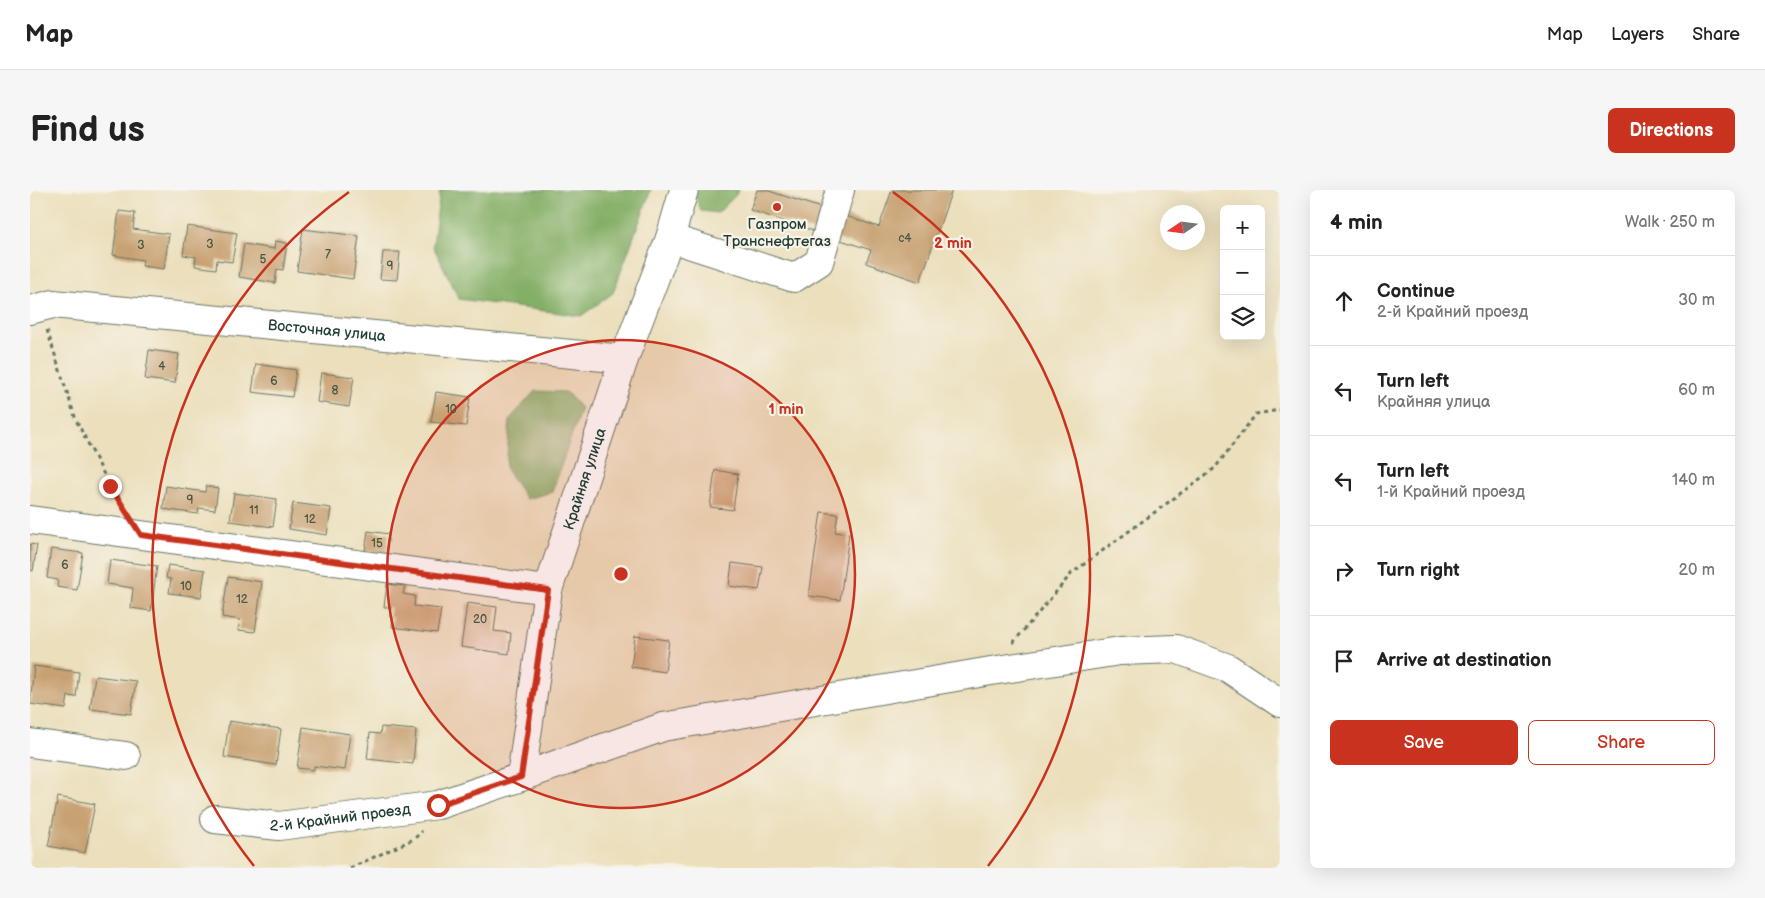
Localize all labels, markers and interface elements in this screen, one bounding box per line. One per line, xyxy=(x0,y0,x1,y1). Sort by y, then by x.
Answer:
text: Map xyxy=(25,20,73,49)
text: Map xyxy=(1547,24,1583,45)
text: Layers xyxy=(1611,24,1664,45)
text: Share xyxy=(1692,24,1740,45)
button: Directions xyxy=(1608,108,1735,153)
text: Find us xyxy=(30,109,145,152)
marker: Газпром Транснефтегаз xyxy=(771,201,783,213)
north arrow xyxy=(1160,205,1205,250)
map controls xyxy=(1220,205,1265,340)
button: + xyxy=(1220,205,1265,250)
text: 4 min xyxy=(1330,210,1383,235)
text: Walk · 250 m xyxy=(1625,213,1715,232)
place label: Газпром Транснефтегаз xyxy=(723,215,831,251)
house number: с4 xyxy=(898,231,912,246)
text: 2 min xyxy=(934,234,972,253)
house number: 3 xyxy=(206,237,214,252)
house number: 3 xyxy=(137,238,145,253)
house number: 7 xyxy=(325,247,331,262)
button: − xyxy=(1220,250,1265,295)
house number: 5 xyxy=(260,252,267,267)
house number: 9 xyxy=(387,259,394,274)
text: Continue xyxy=(1377,280,1455,303)
icon: ahead xyxy=(1330,287,1358,315)
text: 30 m xyxy=(1678,291,1715,310)
button: layers xyxy=(1220,295,1265,340)
text: 2-й Крайний проезд xyxy=(1377,303,1528,322)
street label: Восточная улица xyxy=(267,315,387,346)
house number: 4 xyxy=(158,359,166,374)
text: Turn left xyxy=(1377,370,1449,393)
house number: 6 xyxy=(270,374,278,389)
icon: left xyxy=(1330,377,1358,405)
text: 60 m xyxy=(1678,381,1715,400)
house number: 8 xyxy=(332,383,339,398)
text: Крайняя улица xyxy=(1377,393,1490,412)
text: 1 min xyxy=(768,400,804,419)
house number: 10 xyxy=(445,402,457,417)
street label: Крайняя улица xyxy=(559,425,610,532)
text: Turn left xyxy=(1377,460,1449,483)
icon: left xyxy=(1330,467,1358,495)
text: 140 m xyxy=(1672,471,1715,490)
route end xyxy=(99,475,122,498)
text: 1-й Крайний проезд xyxy=(1377,483,1525,502)
house number: 9 xyxy=(187,493,194,508)
house number: 11 xyxy=(249,503,259,518)
house number: 12 xyxy=(304,512,316,527)
house number: 15 xyxy=(371,536,383,551)
icon: right xyxy=(1330,557,1358,585)
house number: 6 xyxy=(61,558,69,573)
text: Turn right xyxy=(1377,559,1460,582)
text: 20 m xyxy=(1679,561,1715,580)
centre of rings xyxy=(612,565,630,583)
house number: 10 xyxy=(180,579,192,594)
house number: 12 xyxy=(236,592,248,607)
house number: 20 xyxy=(473,612,487,627)
icon: arrive xyxy=(1330,647,1358,675)
text: Arrive at destination xyxy=(1377,649,1552,672)
button: Save xyxy=(1330,720,1518,765)
button: Share xyxy=(1528,720,1715,765)
route start xyxy=(427,794,450,817)
street label: 2-й Крайний проезд xyxy=(269,799,412,835)

